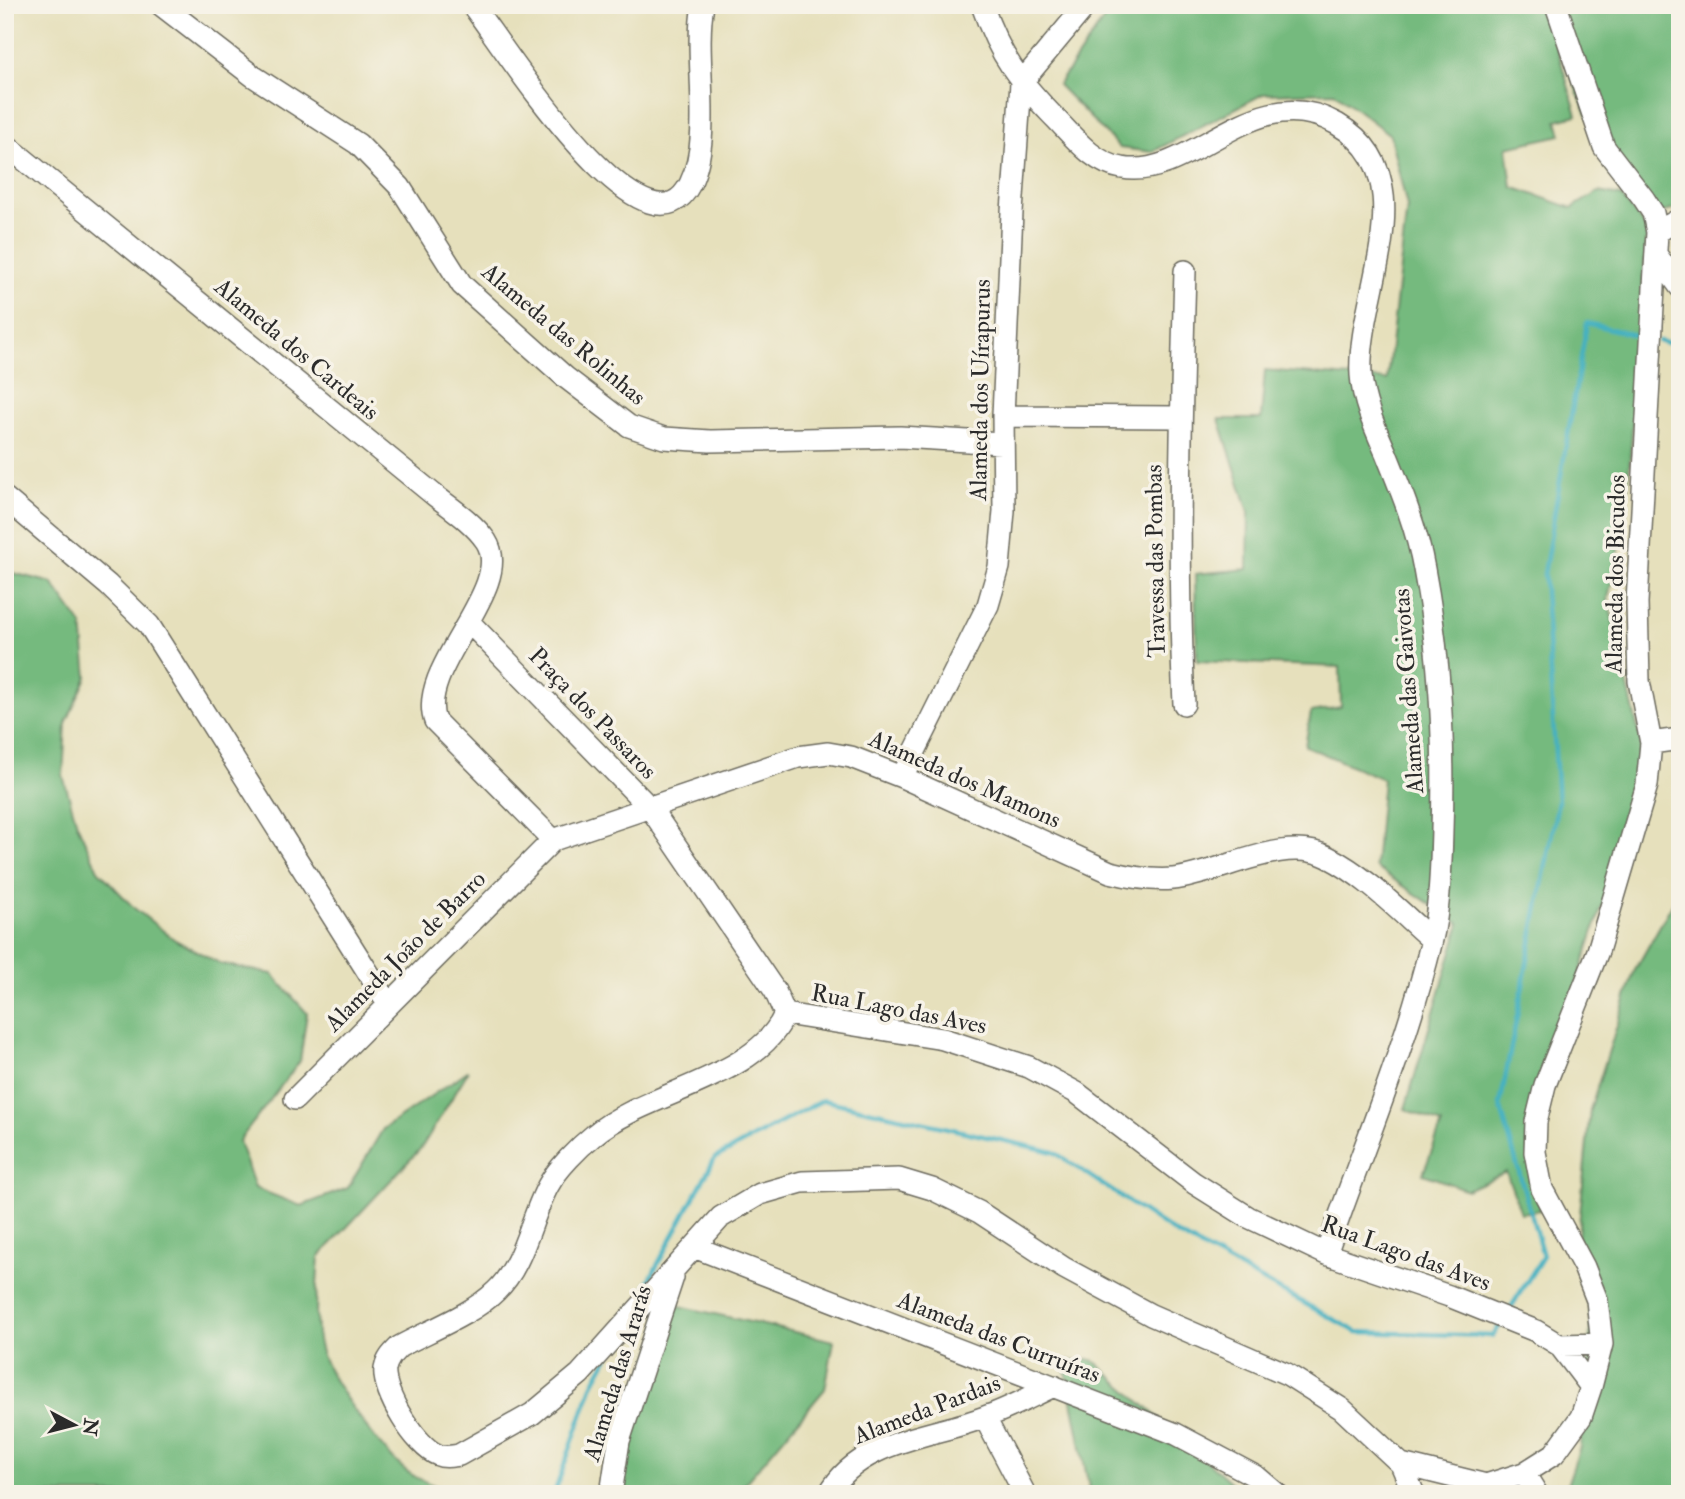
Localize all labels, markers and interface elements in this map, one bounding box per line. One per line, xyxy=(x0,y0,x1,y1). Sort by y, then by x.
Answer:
street label: Alameda das Rolinhas xyxy=(474,256,652,412)
street label: Alameda dos Cardeais xyxy=(207,271,385,427)
street label: Alameda dos Uírapurus xyxy=(963,279,998,502)
street label: Travessa das Pombas xyxy=(1138,464,1173,658)
street label: Alameda dos Bicudos xyxy=(1598,474,1633,675)
street label: Alameda das Gaivotas xyxy=(1386,587,1431,796)
street label: Praça dos Passaros xyxy=(522,641,664,786)
street label: Alameda dos Mamons xyxy=(863,723,1066,836)
street label: Alameda João de Barro xyxy=(317,864,493,1039)
street label: Rua Lago das Aves xyxy=(809,977,989,1042)
street label: Rua Lago das Aves xyxy=(1317,1208,1495,1298)
street label: Alameda das Ararás xyxy=(576,1281,659,1466)
street label: Alameda das Curruíras xyxy=(892,1284,1105,1390)
street label: Alameda Pardais xyxy=(848,1367,1005,1452)
north arrow xyxy=(38,1390,108,1460)
text: N xyxy=(77,1416,103,1438)

